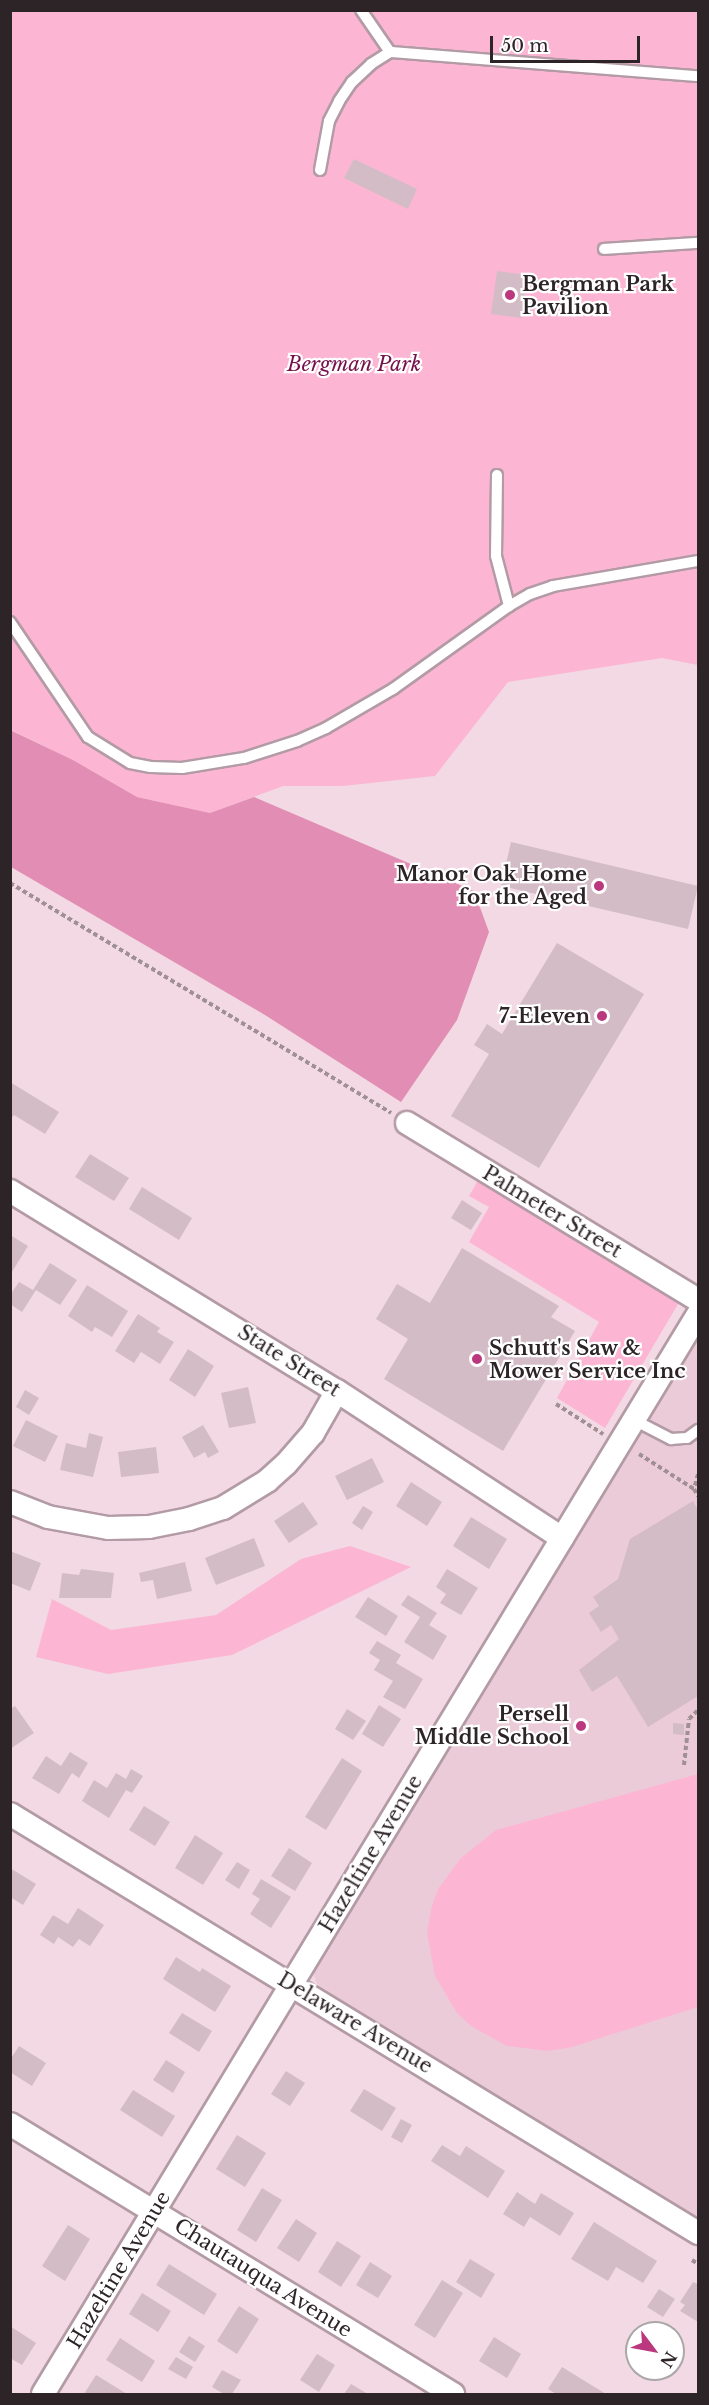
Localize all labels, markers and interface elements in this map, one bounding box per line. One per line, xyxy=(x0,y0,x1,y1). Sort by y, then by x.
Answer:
scale bar xyxy=(493,24,643,62)
text: 50 m xyxy=(501,35,549,57)
place label: Bergman Park Pavilion xyxy=(522,272,674,319)
marker: Bergman Park Pavilion xyxy=(503,288,517,302)
park label: Bergman Park xyxy=(287,352,421,376)
place label: Manor Oak Home for the Aged xyxy=(395,862,587,909)
marker: Manor Oak Home for the Aged xyxy=(592,879,606,893)
place label: 7-Eleven xyxy=(499,1004,590,1028)
marker: 7-Eleven xyxy=(595,1009,609,1023)
street label: Palmeter Street xyxy=(478,1161,626,1263)
street label: State Street xyxy=(233,1320,345,1402)
place label: Schutt's Saw & Mower Service Inc xyxy=(489,1336,686,1383)
marker: Schutt's Saw & Mower Service Inc xyxy=(470,1352,484,1366)
place label: Persell Middle School xyxy=(415,1702,569,1749)
marker: Persell Middle School xyxy=(574,1719,588,1733)
street label: Hazeltine Avenue xyxy=(314,1771,428,1937)
street label: Delaware Avenue xyxy=(273,1967,437,2079)
street label: Hazeltine Avenue xyxy=(62,2187,176,2353)
street label: Chautauqua Avenue xyxy=(169,2213,357,2343)
north arrow xyxy=(625,2321,685,2381)
text: N xyxy=(656,2348,681,2371)

